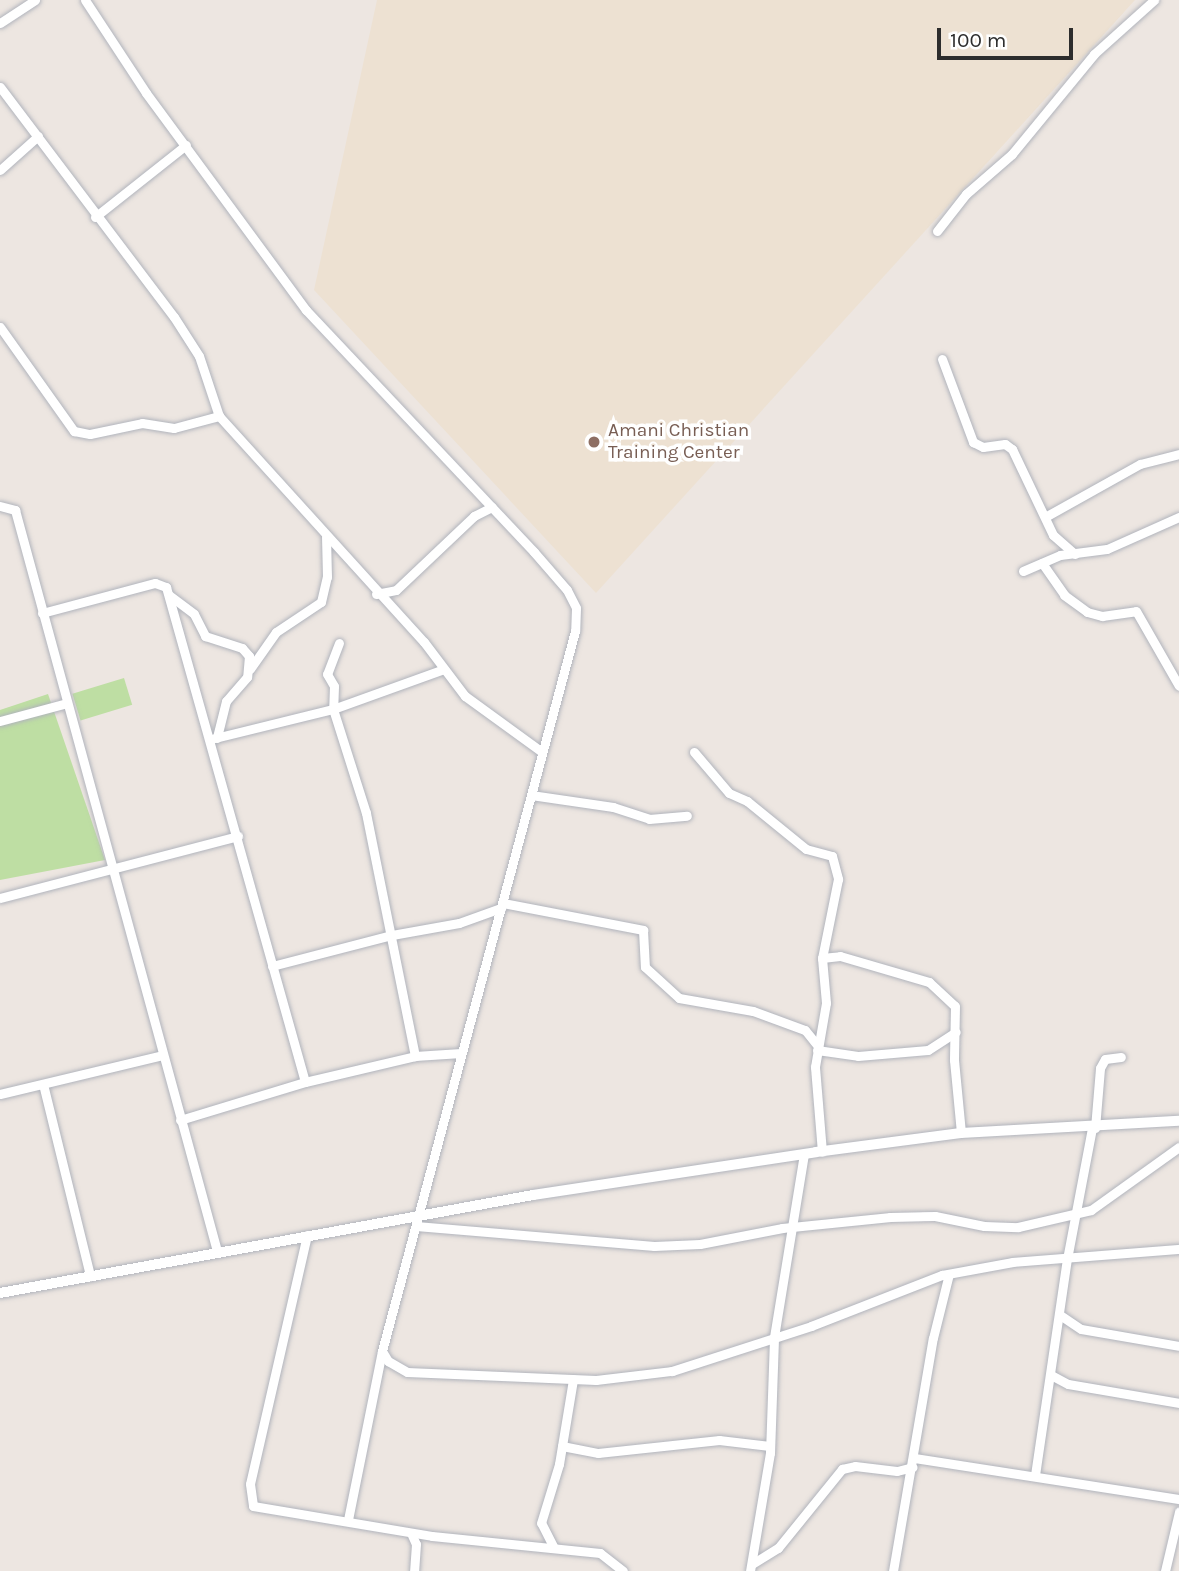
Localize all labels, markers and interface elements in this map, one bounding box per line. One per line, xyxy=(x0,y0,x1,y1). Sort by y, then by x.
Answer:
scale bar xyxy=(941,14,1078,58)
text: 100 m xyxy=(950,28,1007,52)
place label: Amani Christian Training Center xyxy=(608,420,749,464)
marker: Amani Christian Training Center xyxy=(586,434,602,450)

